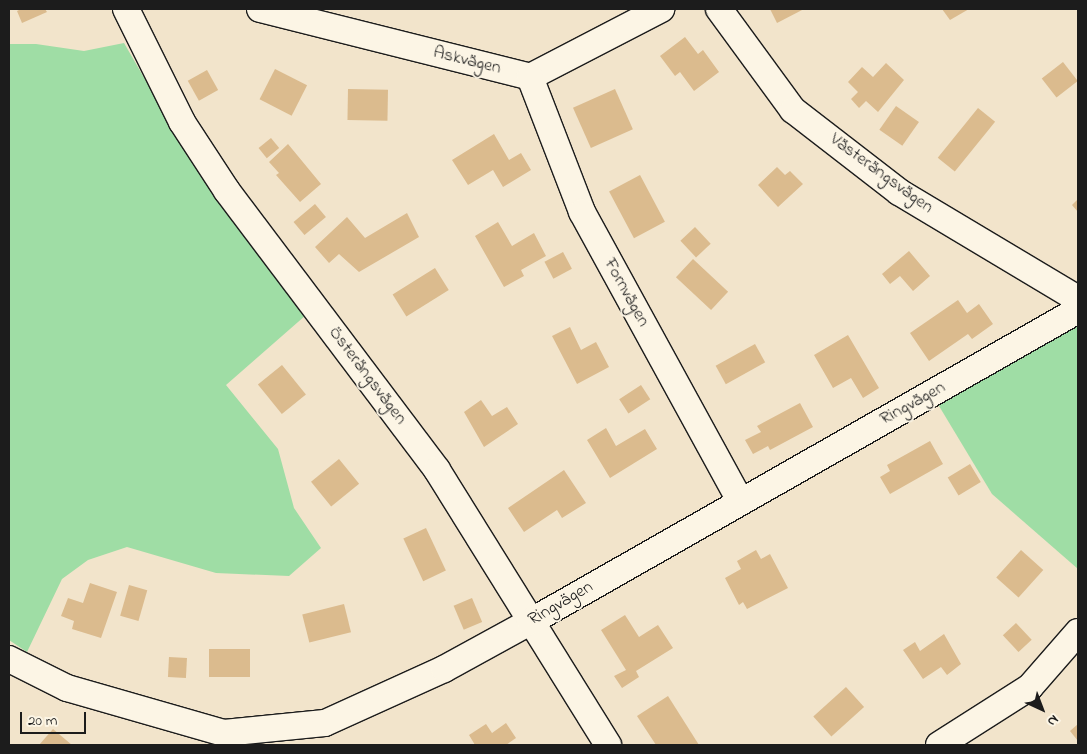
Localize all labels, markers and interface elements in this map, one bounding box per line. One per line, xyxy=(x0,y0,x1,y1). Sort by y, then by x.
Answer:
street label: Askvägen xyxy=(431,42,503,80)
street label: Västerängsvägen xyxy=(825,129,937,219)
street label: Fornvägen xyxy=(598,255,654,331)
street label: Österängsvägen xyxy=(323,323,411,429)
street label: Ringvägen xyxy=(877,377,949,431)
street label: Ringvägen xyxy=(525,577,597,631)
north arrow xyxy=(1017,684,1067,734)
scale bar xyxy=(22,702,89,734)
text: N xyxy=(1042,709,1063,731)
text: 20 m xyxy=(28,710,57,732)

